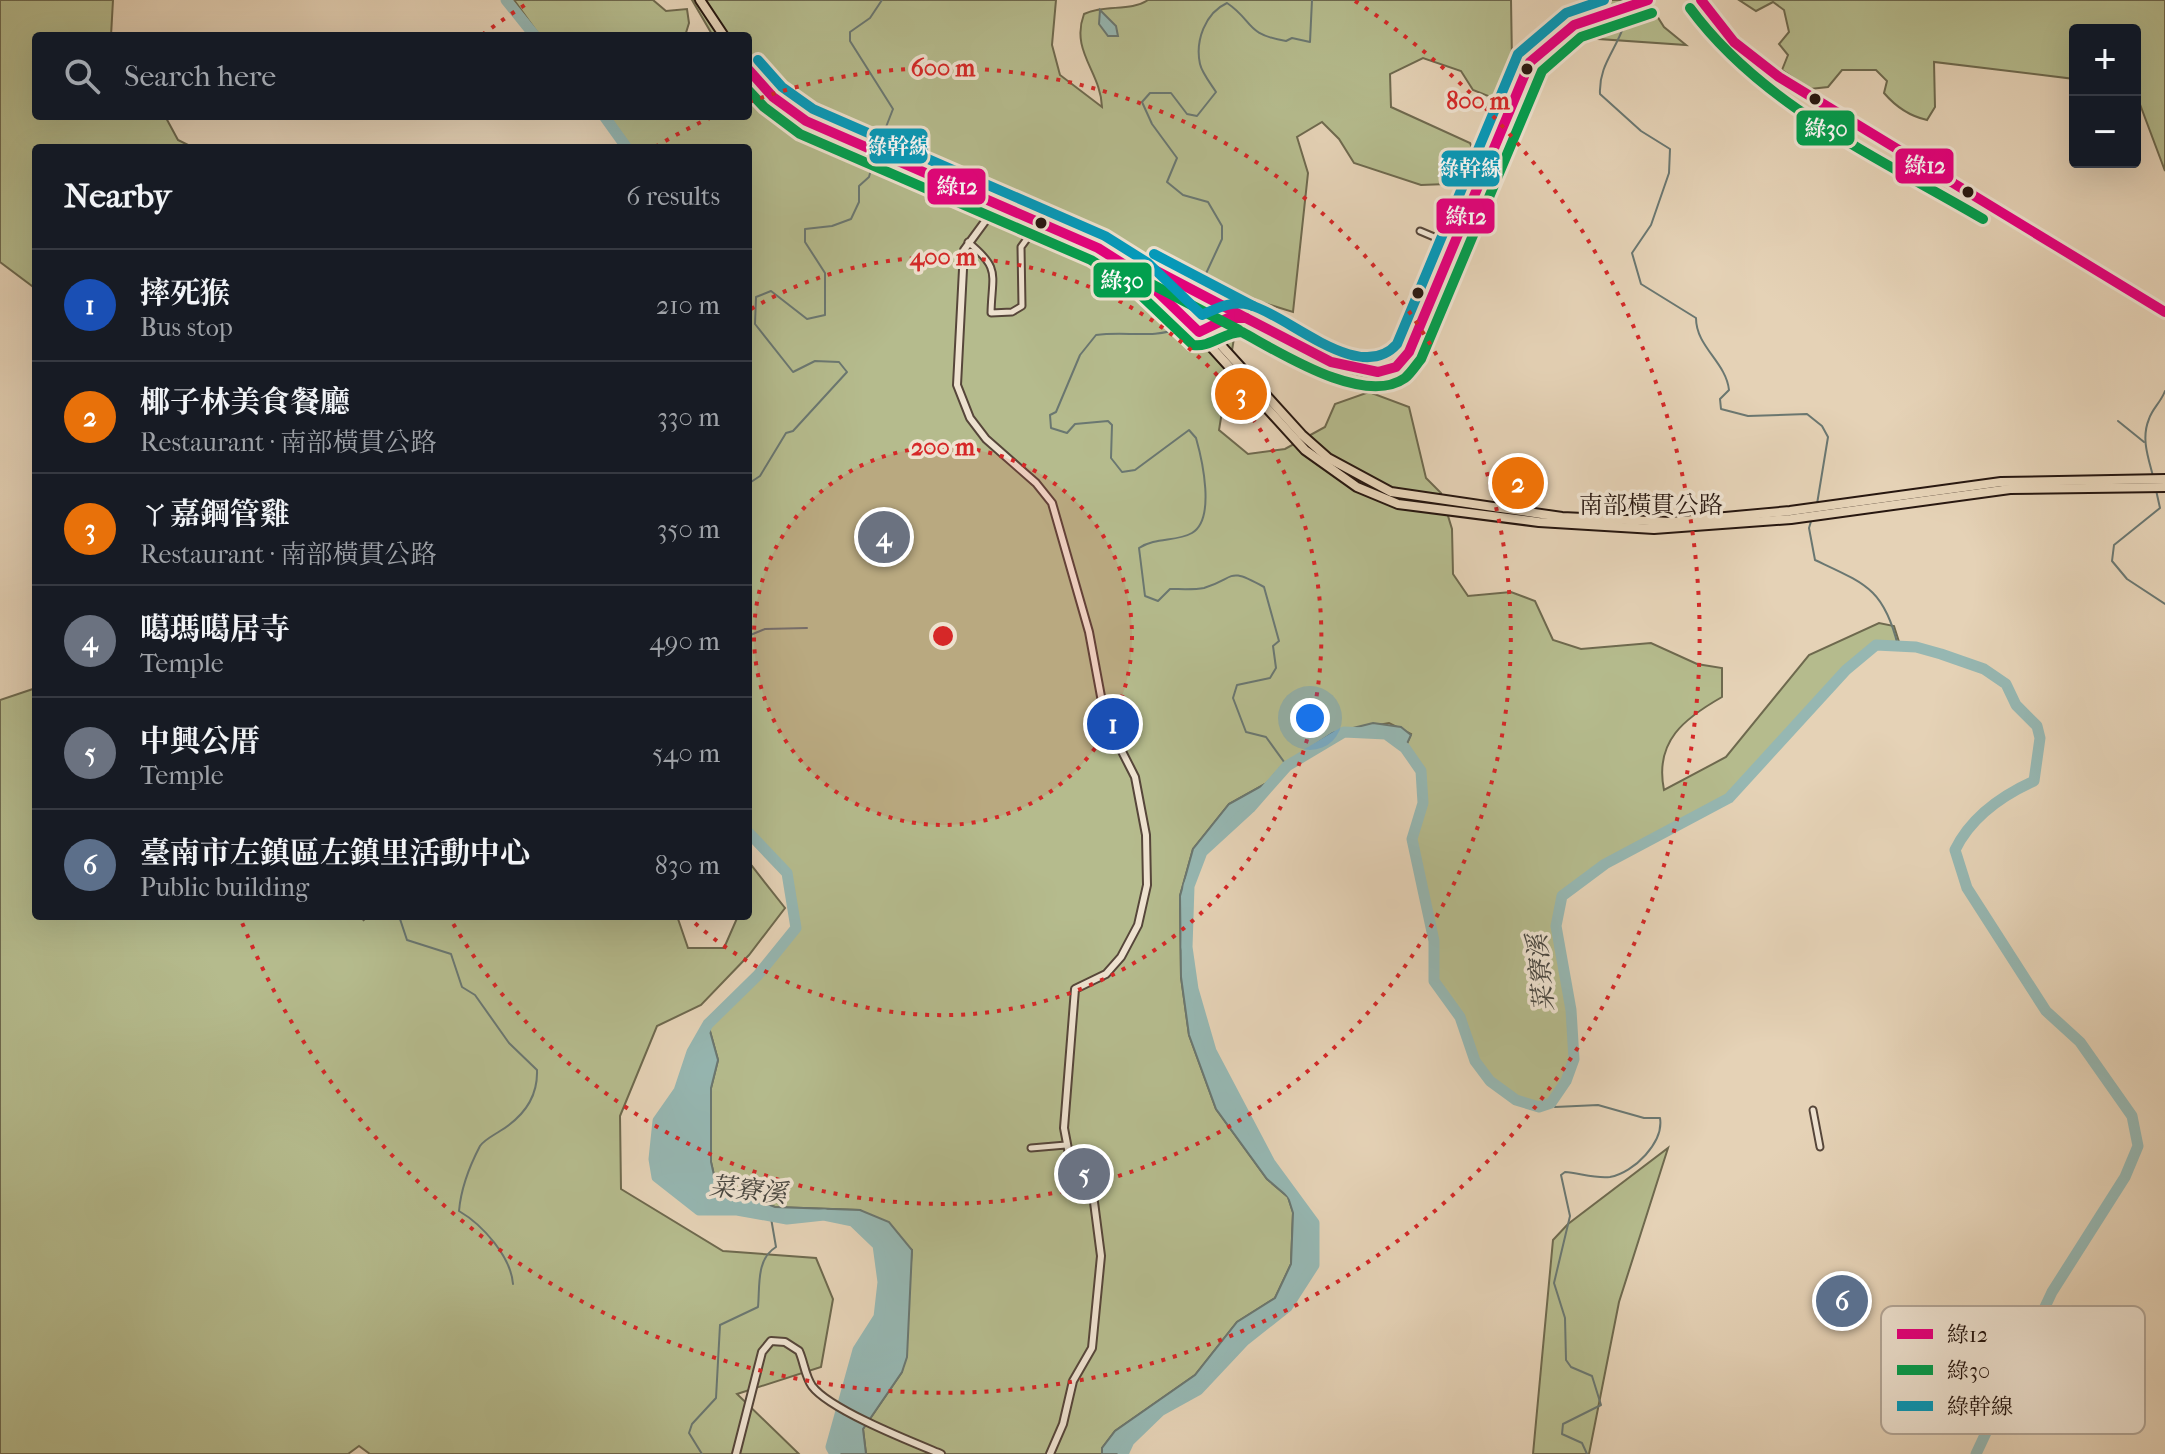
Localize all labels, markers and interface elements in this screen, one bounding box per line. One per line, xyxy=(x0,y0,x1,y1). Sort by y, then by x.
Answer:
map controls xyxy=(2069,24,2141,168)
button: + xyxy=(2069,24,2141,96)
search box xyxy=(32,32,752,120)
icon: search xyxy=(60,54,104,98)
text: 600 m xyxy=(911,54,976,82)
text: Search here xyxy=(124,59,276,94)
unlabelled marker xyxy=(1519,61,1535,77)
text: 800 m xyxy=(1446,87,1511,115)
unlabelled marker xyxy=(1807,91,1823,107)
button: − xyxy=(2069,96,2141,168)
line badge: 綠30 xyxy=(1795,109,1856,147)
text: 綠30 xyxy=(1804,116,1848,142)
line badge: 綠幹線 xyxy=(868,127,929,165)
text: 綠幹線 xyxy=(865,134,931,160)
line badge: 綠12 xyxy=(1894,147,1955,185)
line badge: 綠幹線 xyxy=(1440,149,1501,188)
text: 綠12 xyxy=(1904,153,1946,179)
text: 綠幹線 xyxy=(1437,156,1503,182)
line badge: 綠12 xyxy=(926,167,987,206)
text: 綠12 xyxy=(936,174,978,200)
text: Nearby xyxy=(64,176,171,216)
text: 6 results xyxy=(626,181,720,212)
unlabelled marker xyxy=(1960,184,1976,200)
line badge: 綠12 xyxy=(1435,197,1496,235)
text: 綠12 xyxy=(1445,204,1487,230)
unlabelled marker xyxy=(1033,215,1049,231)
text: 400 m xyxy=(909,243,977,272)
line badge: 綠30 xyxy=(1092,261,1153,299)
text: 綠30 xyxy=(1100,268,1144,294)
text: 摔死猴 xyxy=(140,276,230,311)
unlabelled marker xyxy=(1410,285,1426,301)
text: 1 xyxy=(85,290,95,321)
text: 210 m xyxy=(656,290,720,321)
text: Bus stop xyxy=(140,312,233,343)
pin: 3 xyxy=(1215,364,1267,424)
text: 椰子林美食餐廳 xyxy=(140,385,350,420)
text: 2 xyxy=(83,402,97,433)
text: 330 m xyxy=(657,402,720,433)
text: Restaurant · 南部橫貫公路 xyxy=(140,427,437,458)
text: 200 m xyxy=(911,433,976,461)
pin: 2 xyxy=(1492,453,1544,513)
street label: 南部橫貫公路 xyxy=(1579,491,1723,519)
text: ㄚ嘉鋼管雞 xyxy=(140,497,290,532)
pin: 4 xyxy=(858,507,910,567)
text: 3 xyxy=(85,514,95,545)
text: 350 m xyxy=(657,514,720,545)
text: Restaurant · 南部橫貫公路 xyxy=(140,539,437,570)
text: 噶瑪噶居寺 xyxy=(140,612,290,647)
centre of rings xyxy=(929,622,957,650)
text: 4 xyxy=(82,626,98,657)
text: 490 m xyxy=(649,626,720,657)
text: Temple xyxy=(140,648,224,679)
pin: 1 xyxy=(1087,694,1139,754)
your location xyxy=(1290,698,1330,738)
text: 中興公厝 xyxy=(140,724,260,759)
text: 5 xyxy=(84,738,96,769)
text: 540 m xyxy=(652,738,720,769)
text: Temple xyxy=(140,760,224,791)
text: 臺南市左鎮區左鎮里活動中心 xyxy=(140,836,530,871)
text: 6 xyxy=(83,850,97,881)
text: 830 m xyxy=(655,850,720,881)
text: Public building xyxy=(140,872,309,903)
water label: 菜竂溪 xyxy=(1521,930,1560,1013)
pin: 5 xyxy=(1058,1144,1110,1204)
water label: 菜竂溪 xyxy=(708,1171,791,1210)
pin: 6 xyxy=(1816,1271,1868,1331)
legend xyxy=(1881,1306,2145,1434)
text: 綠12 xyxy=(1947,1322,1988,1348)
text: 綠30 xyxy=(1947,1358,1990,1384)
text: 綠幹線 xyxy=(1947,1394,2013,1420)

